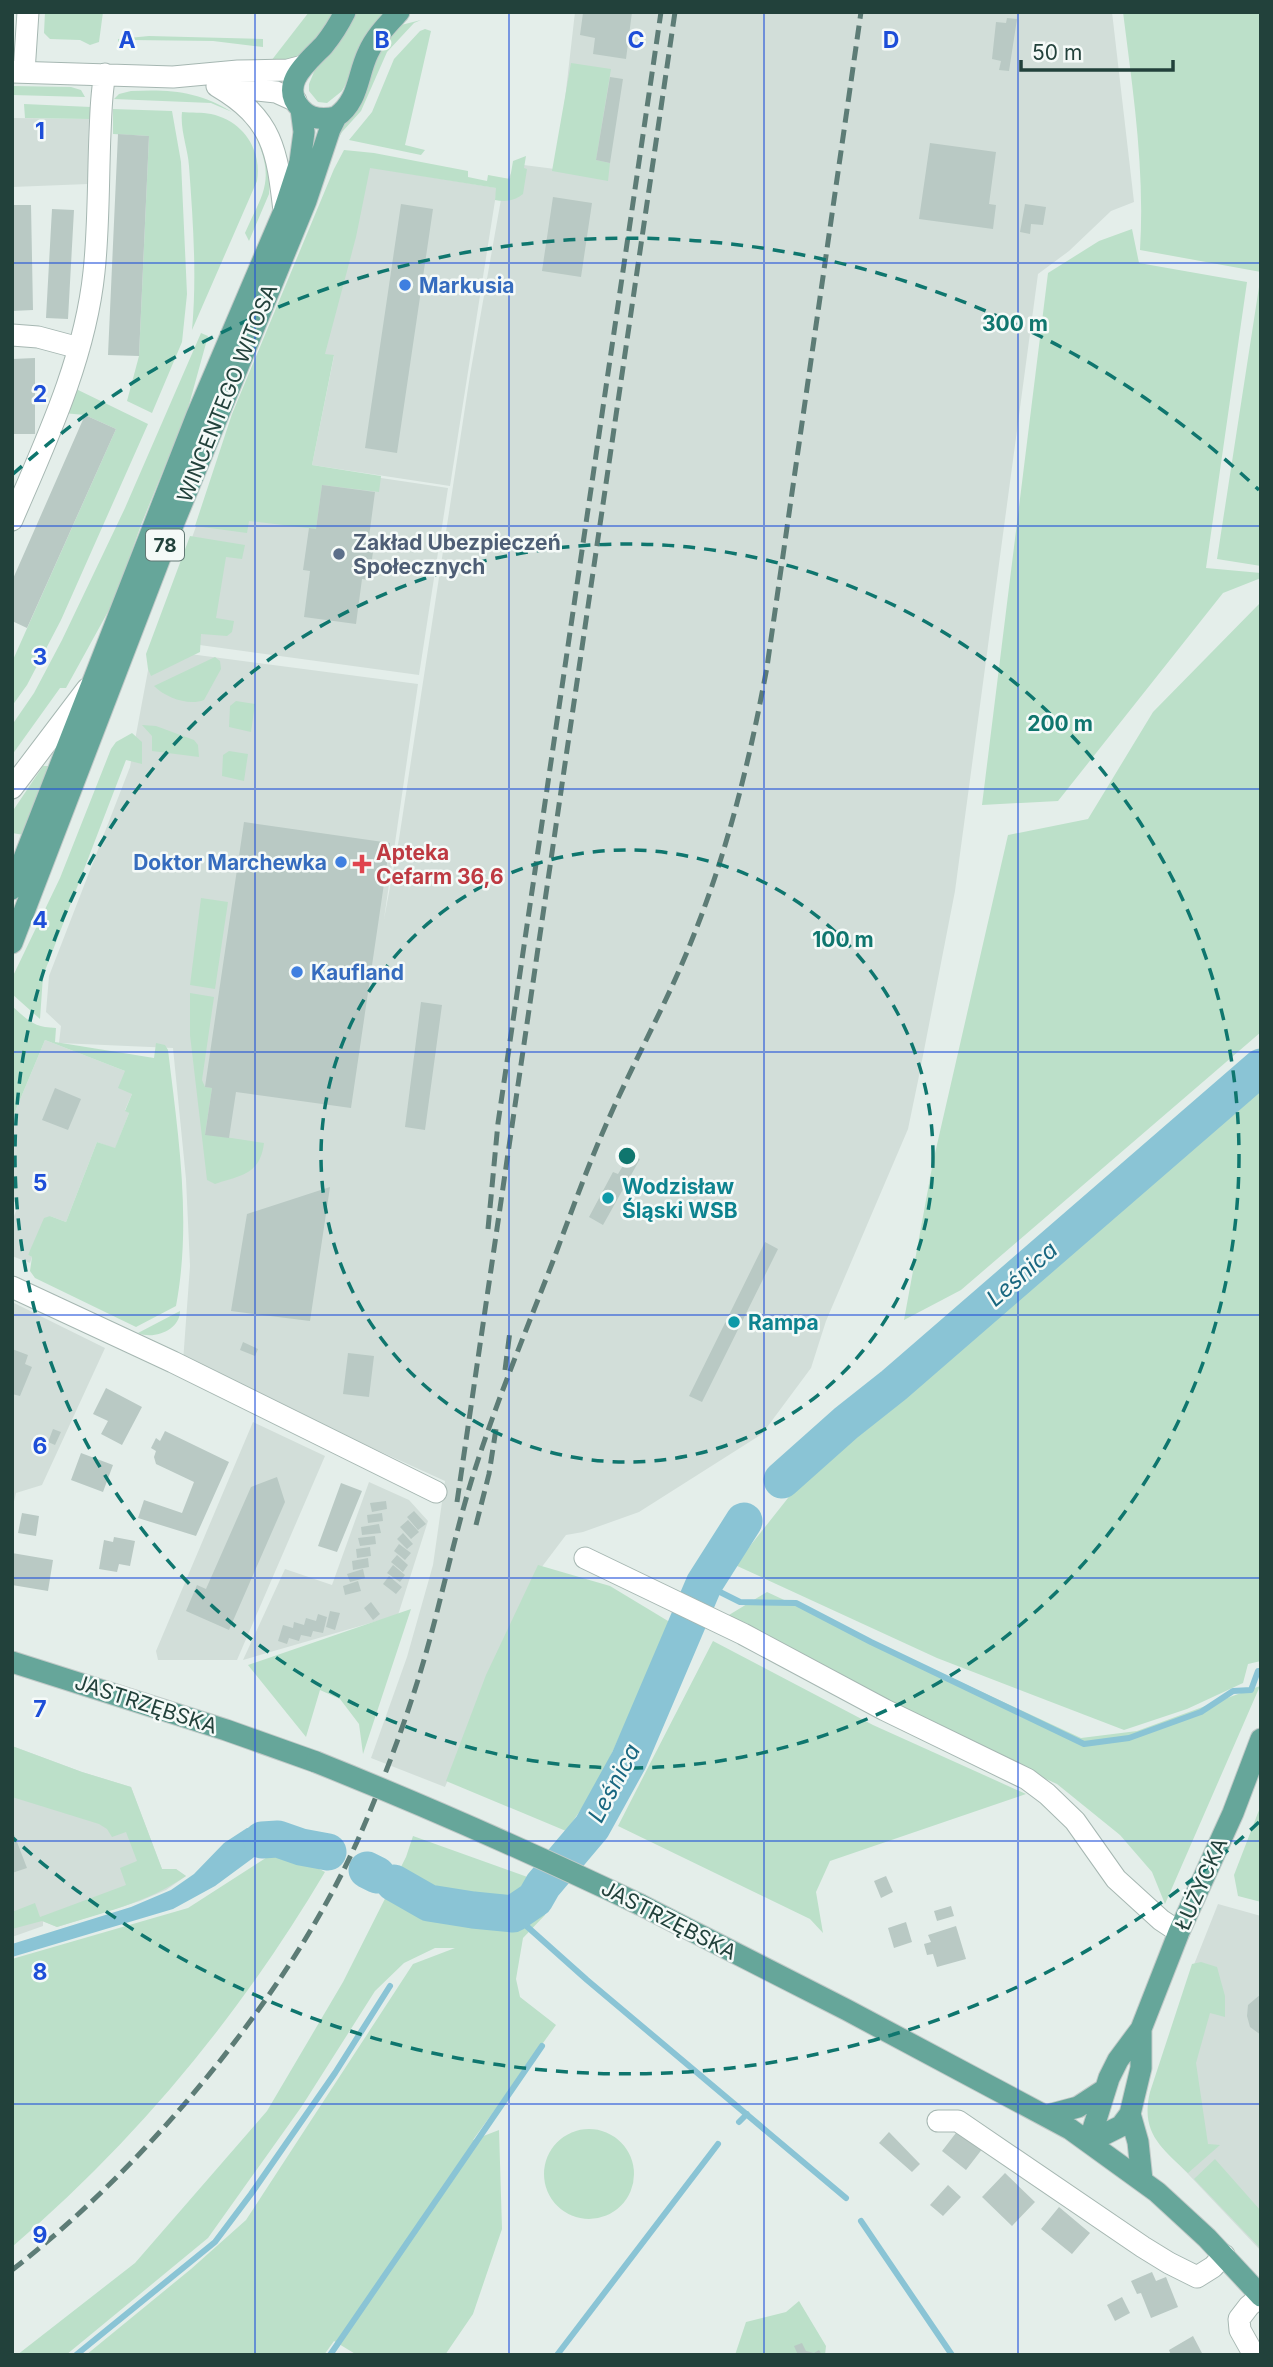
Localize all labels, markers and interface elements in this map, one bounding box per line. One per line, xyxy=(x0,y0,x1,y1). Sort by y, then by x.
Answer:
text: A xyxy=(118,26,136,54)
text: B xyxy=(374,26,390,54)
text: C xyxy=(627,26,645,54)
text: D xyxy=(883,26,899,54)
scale bar xyxy=(1021,28,1173,72)
text: 50 m xyxy=(1032,40,1082,65)
text: 1 xyxy=(35,117,45,145)
place label: Markusia xyxy=(419,273,515,298)
marker: Markusia xyxy=(397,277,413,293)
street label: WINCENTEGO WITOSA xyxy=(172,280,282,506)
text: 300 m xyxy=(982,311,1048,336)
text: 2 xyxy=(33,380,47,408)
road number: 78 xyxy=(146,530,184,560)
place label: Zakład Ubezpieczeń Społecznych xyxy=(353,530,561,579)
marker: Zakład Ubezpieczeń Społecznych xyxy=(331,546,347,562)
text: 3 xyxy=(33,643,47,671)
text: 200 m xyxy=(1027,711,1093,736)
place label: Apteka Cefarm 36,6 xyxy=(376,840,504,889)
place label: Doktor Marchewka xyxy=(133,850,327,875)
marker: Doktor Marchewka xyxy=(333,854,349,870)
marker: Apteka Cefarm 36,6 xyxy=(354,856,370,872)
text: 4 xyxy=(32,906,48,934)
text: 100 m xyxy=(812,927,874,952)
place label: Kaufland xyxy=(311,960,404,985)
marker: Kaufland xyxy=(289,964,305,980)
centre of rings xyxy=(615,1144,639,1168)
text: 5 xyxy=(33,1169,47,1197)
place label: Wodzisław Śląski WSB xyxy=(622,1174,738,1223)
marker: Wodzisław Śląski WSB xyxy=(600,1190,616,1206)
water label: Leśnica xyxy=(981,1236,1063,1312)
place label: Rampa xyxy=(748,1310,819,1335)
marker: Rampa xyxy=(726,1314,742,1330)
text: 6 xyxy=(33,1432,47,1460)
street label: JASTRZĘBSKA xyxy=(72,1669,220,1739)
text: 7 xyxy=(33,1695,47,1723)
water label: Leśnica xyxy=(582,1739,646,1827)
street label: ŁUŻYCKA xyxy=(1169,1833,1233,1934)
street label: JASTRZĘBSKA xyxy=(597,1875,741,1965)
text: 8 xyxy=(33,1958,47,1986)
text: 9 xyxy=(33,2221,47,2249)

